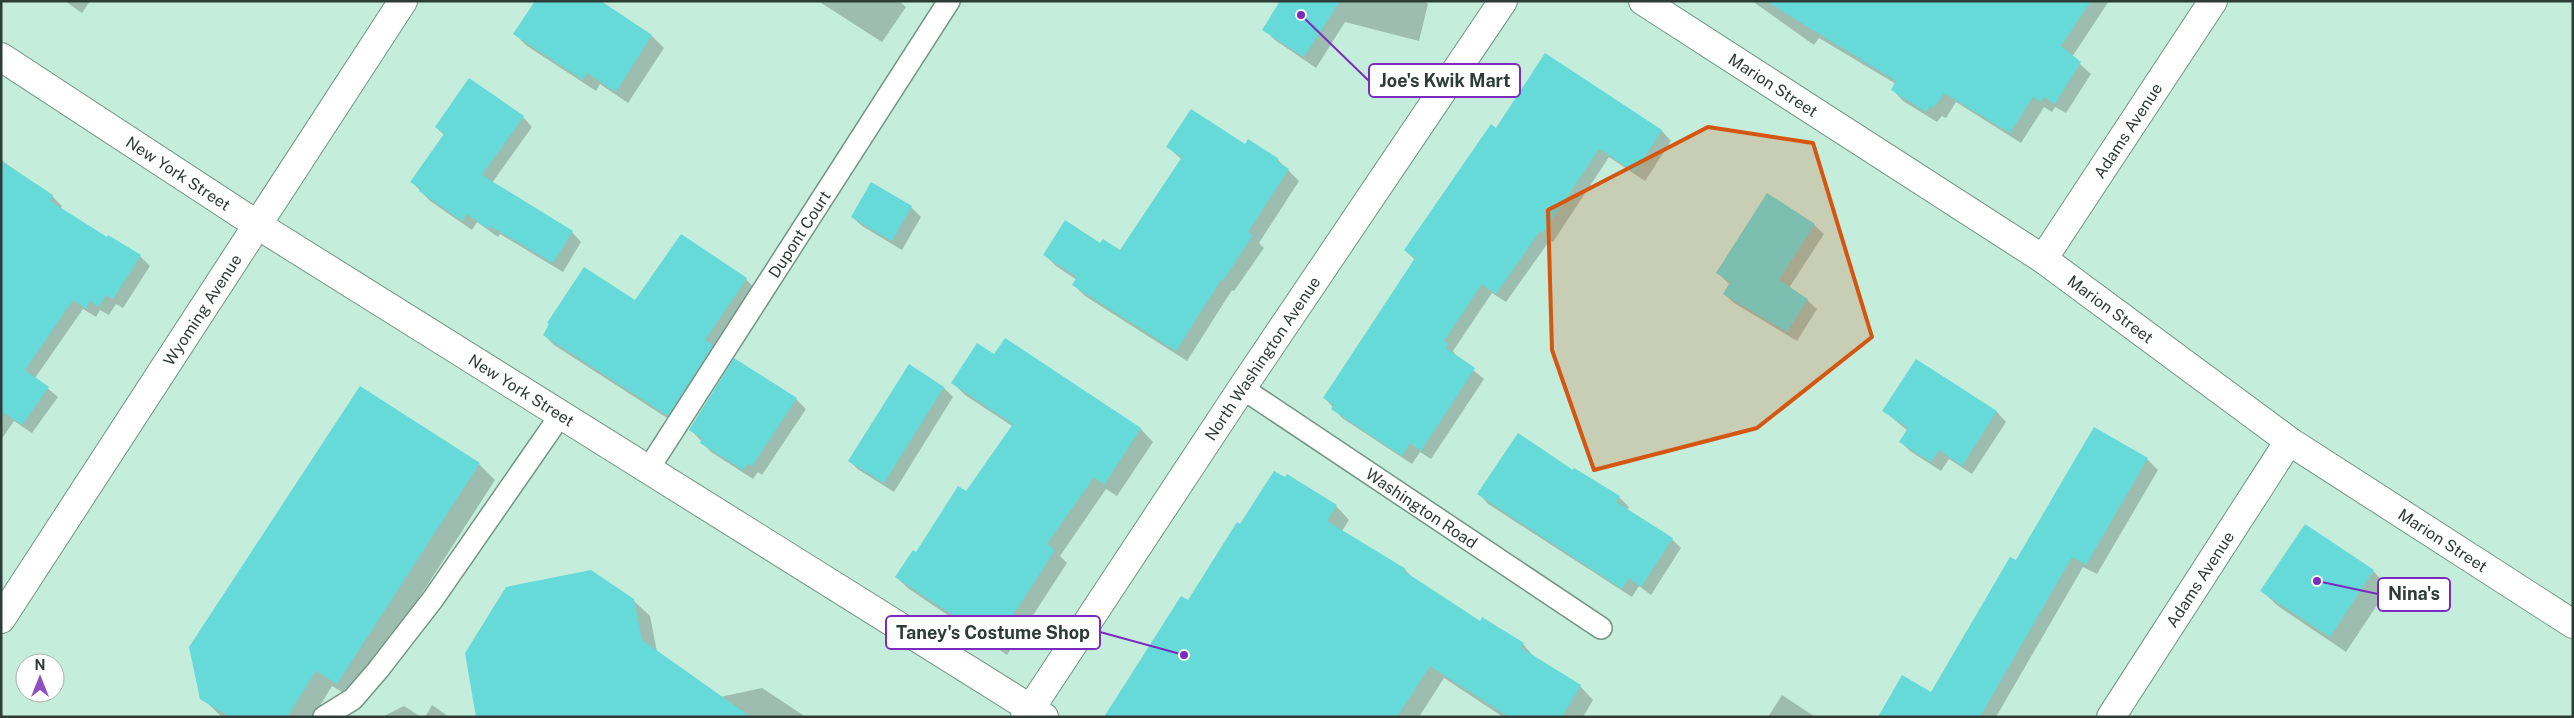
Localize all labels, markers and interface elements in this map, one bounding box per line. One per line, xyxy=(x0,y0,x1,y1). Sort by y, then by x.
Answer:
street label: Marion Street xyxy=(1725,50,1821,121)
callout: Joe's Kwik Mart xyxy=(1369,64,1520,97)
text: Joe's Kwik Mart xyxy=(1380,70,1510,91)
street label: Adams Avenue xyxy=(2090,79,2166,182)
street label: New York Street xyxy=(122,132,234,215)
street label: Dupont Court xyxy=(765,187,835,282)
street label: Wyoming Avenue xyxy=(160,251,246,369)
street label: Marion Street xyxy=(2064,271,2157,347)
street label: North Washington Avenue xyxy=(1201,273,1324,444)
street label: New York Street xyxy=(465,350,578,431)
street label: Washington Road xyxy=(1362,464,1481,553)
street label: Marion Street xyxy=(2394,505,2491,576)
street label: Adams Avenue xyxy=(2162,528,2238,631)
callout: Nina's xyxy=(2378,578,2450,611)
text: Nina's xyxy=(2388,583,2440,604)
callout: Taney's Costume Shop xyxy=(886,616,1100,649)
text: Taney's Costume Shop xyxy=(896,622,1090,643)
north arrow xyxy=(15,653,65,703)
text: N xyxy=(35,657,45,673)

